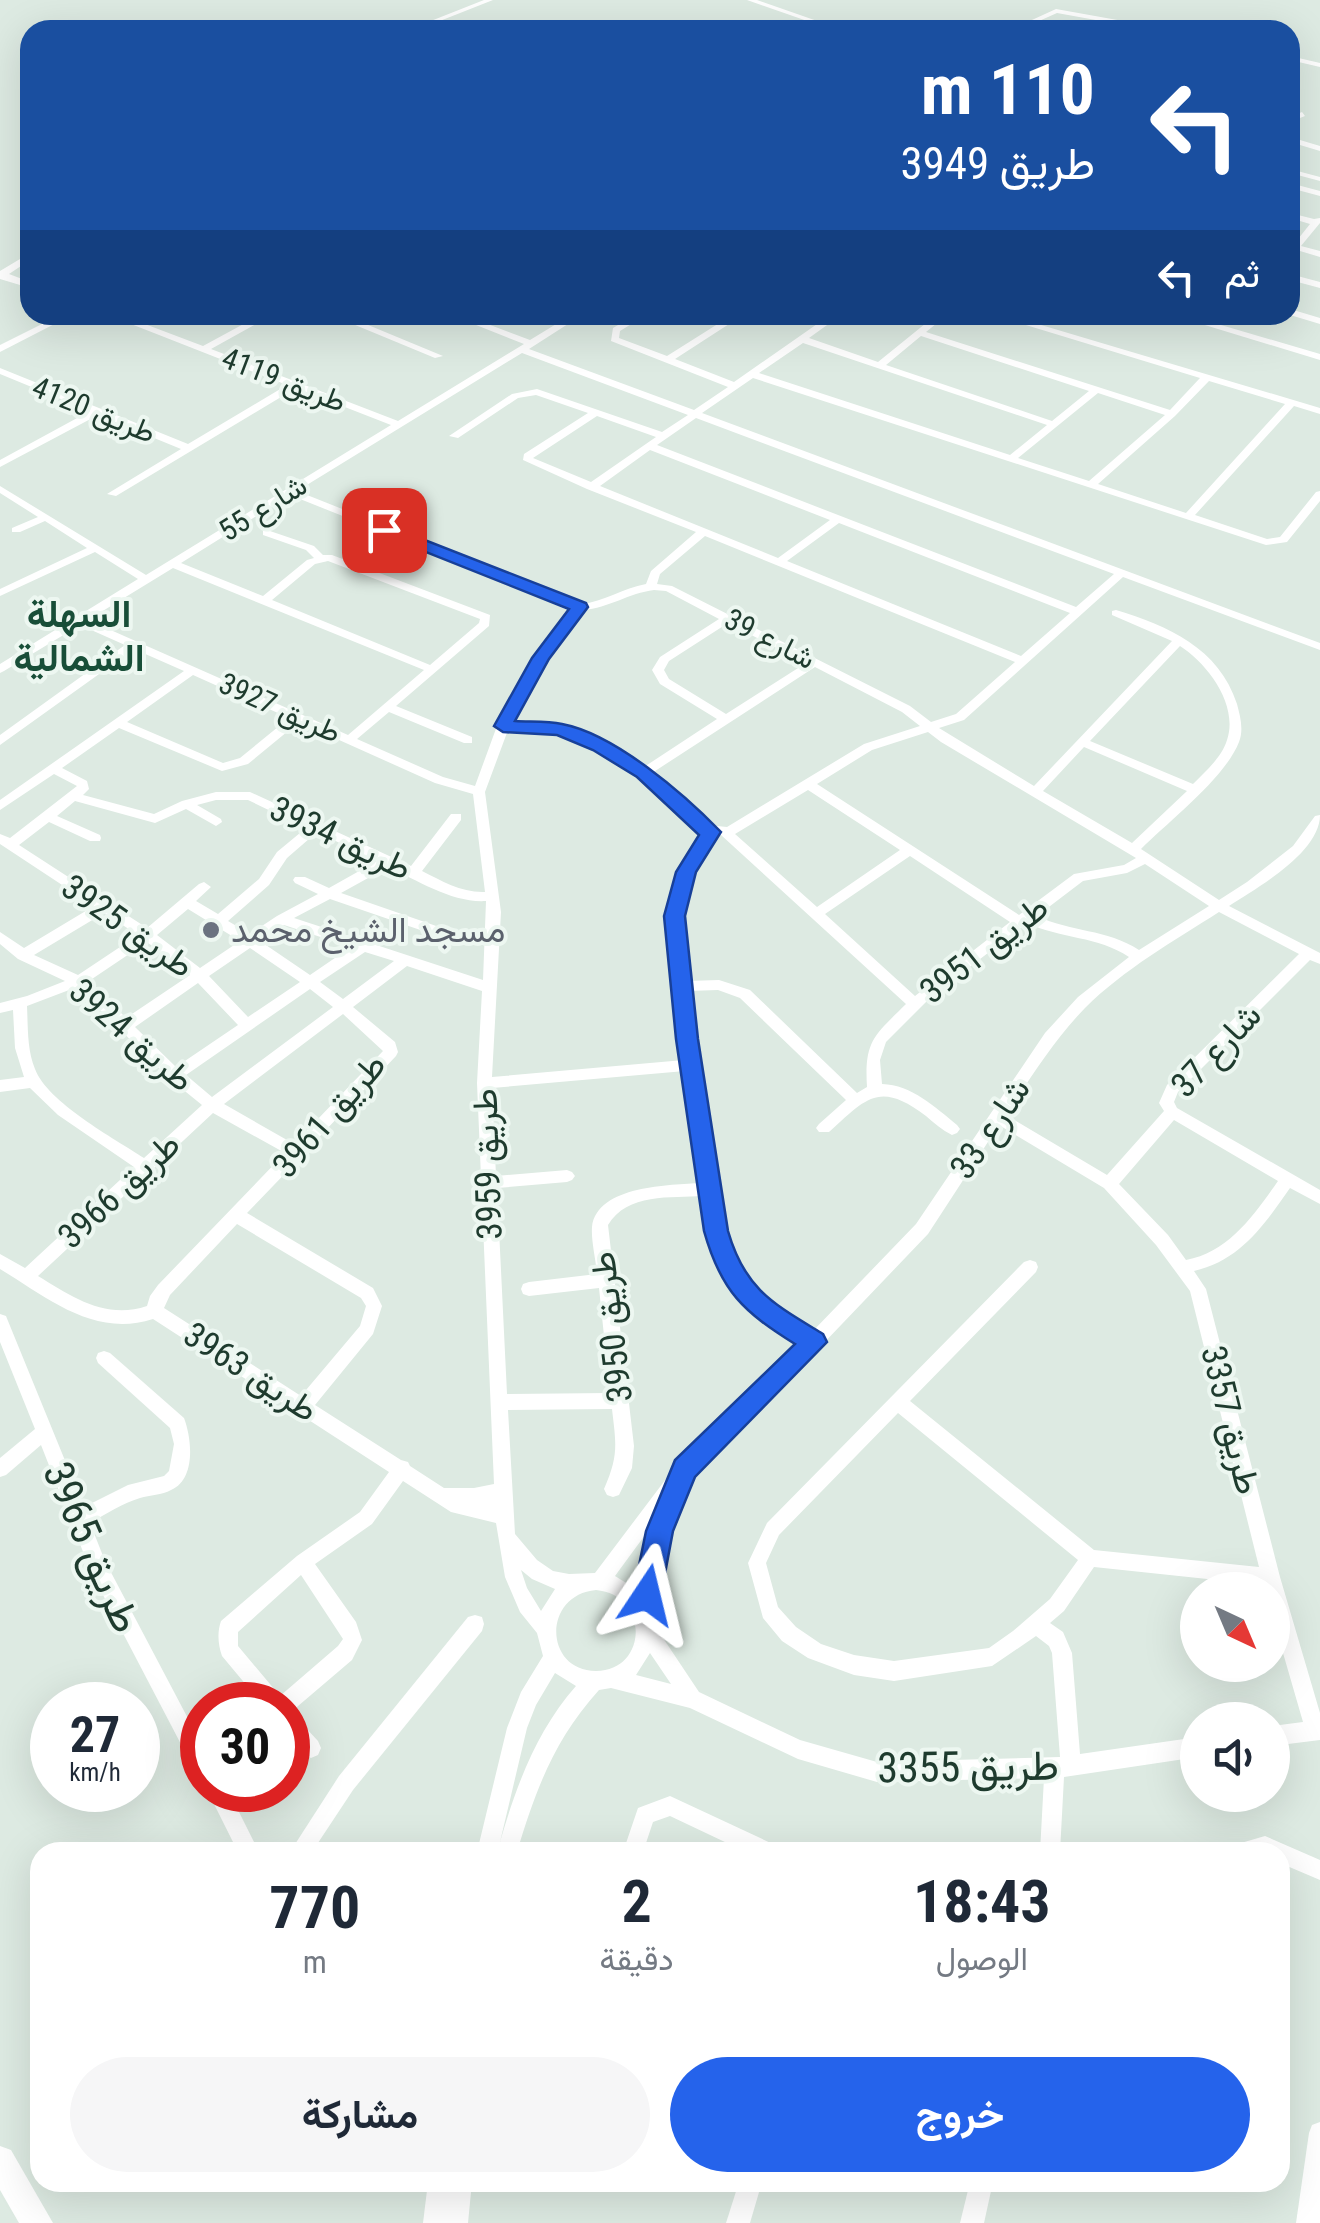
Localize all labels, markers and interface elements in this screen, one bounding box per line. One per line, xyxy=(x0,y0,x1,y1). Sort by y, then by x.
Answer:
text: 110 m xyxy=(921,49,1095,131)
icon: left xyxy=(1130,60,1260,190)
text: طريق 3949 xyxy=(900,137,1095,190)
icon: left xyxy=(1149,250,1204,305)
text: ثم xyxy=(1224,252,1260,296)
street label: طريق 4119 xyxy=(217,340,351,420)
street label: طريق 4120 xyxy=(27,369,161,451)
street label: شارع 55 xyxy=(212,467,315,551)
pin xyxy=(342,488,427,573)
icon: arrive xyxy=(357,503,412,558)
district label: السهلة الشمالية xyxy=(13,592,145,680)
street label: شارع 39 xyxy=(718,601,821,679)
street label: طريق 3927 xyxy=(213,665,347,751)
street label: طريق 3934 xyxy=(263,788,418,890)
street label: طريق 3925 xyxy=(53,866,201,987)
street label: طريق 3951 xyxy=(912,887,1057,1013)
place label: مسجد الشيخ محمد xyxy=(231,910,505,954)
marker: مسجد الشيخ محمد xyxy=(200,919,222,941)
street label: طريق 3924 xyxy=(60,970,202,1101)
street label: شارع 37 xyxy=(1163,995,1272,1108)
street label: طريق 3961 xyxy=(264,1045,395,1187)
street label: شارع 33 xyxy=(942,1070,1041,1188)
street label: طريق 3959 xyxy=(464,1088,512,1240)
street label: طريق 3966 xyxy=(50,1124,189,1258)
street label: طريق 3950 xyxy=(582,1249,642,1405)
street label: طريق 3963 xyxy=(176,1314,325,1432)
street label: طريق 3357 xyxy=(1191,1342,1269,1499)
street label: طريق 3965 xyxy=(31,1454,152,1641)
position arrow xyxy=(595,1543,699,1647)
north arrow xyxy=(1180,1572,1290,1682)
map controls xyxy=(1180,1572,1290,1812)
speed limit sign: 30 xyxy=(180,1682,310,1812)
button: sound xyxy=(1180,1702,1290,1812)
text: 27 xyxy=(70,1706,120,1764)
street label: طريق 3355 xyxy=(877,1740,1059,1795)
text: km/h xyxy=(69,1758,121,1787)
text: 2 xyxy=(621,1866,652,1937)
text: 18:43 xyxy=(913,1866,1051,1937)
text: 770 xyxy=(269,1872,360,1943)
text: دقيقة xyxy=(600,1940,674,1978)
text: الوصول xyxy=(936,1940,1028,1978)
text: m xyxy=(303,1943,327,1981)
button: مشاركة xyxy=(70,2057,650,2172)
button: خروج xyxy=(670,2057,1250,2172)

